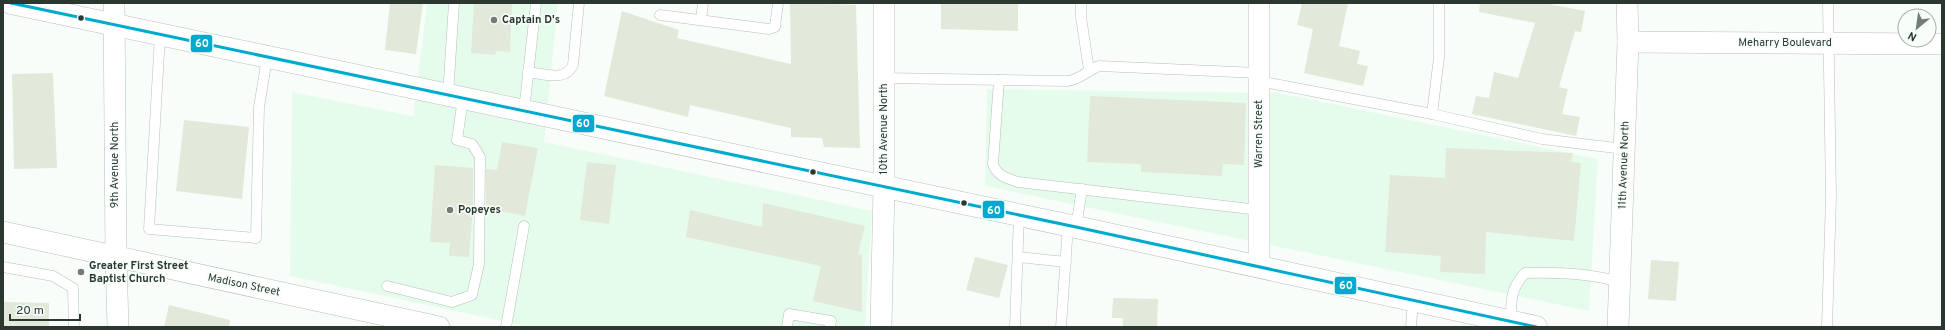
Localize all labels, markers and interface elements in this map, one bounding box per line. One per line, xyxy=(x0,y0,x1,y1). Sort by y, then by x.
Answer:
north arrow xyxy=(1897,8,1937,48)
unlabelled marker xyxy=(76,13,86,23)
place label: Captain D's xyxy=(502,13,560,27)
marker: Captain D's xyxy=(489,15,499,25)
text: N xyxy=(1906,28,1919,44)
line badge: 60 xyxy=(190,34,213,53)
street label: Meharry Boulevard xyxy=(1738,36,1832,50)
text: 60 xyxy=(195,37,209,51)
street label: 10th Avenue North xyxy=(877,83,891,175)
street label: Warren Street xyxy=(1252,100,1266,168)
line badge: 60 xyxy=(572,114,595,133)
text: 60 xyxy=(576,117,590,131)
street label: 11th Avenue North xyxy=(1615,121,1633,209)
street label: 9th Avenue North xyxy=(108,122,122,208)
unlabelled marker xyxy=(808,167,818,177)
unlabelled marker xyxy=(959,198,969,208)
line badge: 60 xyxy=(982,200,1005,219)
place label: Popeyes xyxy=(458,203,501,217)
text: 60 xyxy=(987,204,1001,218)
marker: Popeyes xyxy=(445,205,455,215)
place label: Greater First Street Baptist Church xyxy=(89,259,188,286)
marker: Greater First Street Baptist Church xyxy=(76,267,86,277)
street label: Madison Street xyxy=(207,270,281,300)
line badge: 60 xyxy=(1334,276,1357,295)
text: 60 xyxy=(1339,279,1353,293)
scale bar xyxy=(10,296,80,322)
text: 20 m xyxy=(16,303,44,319)

